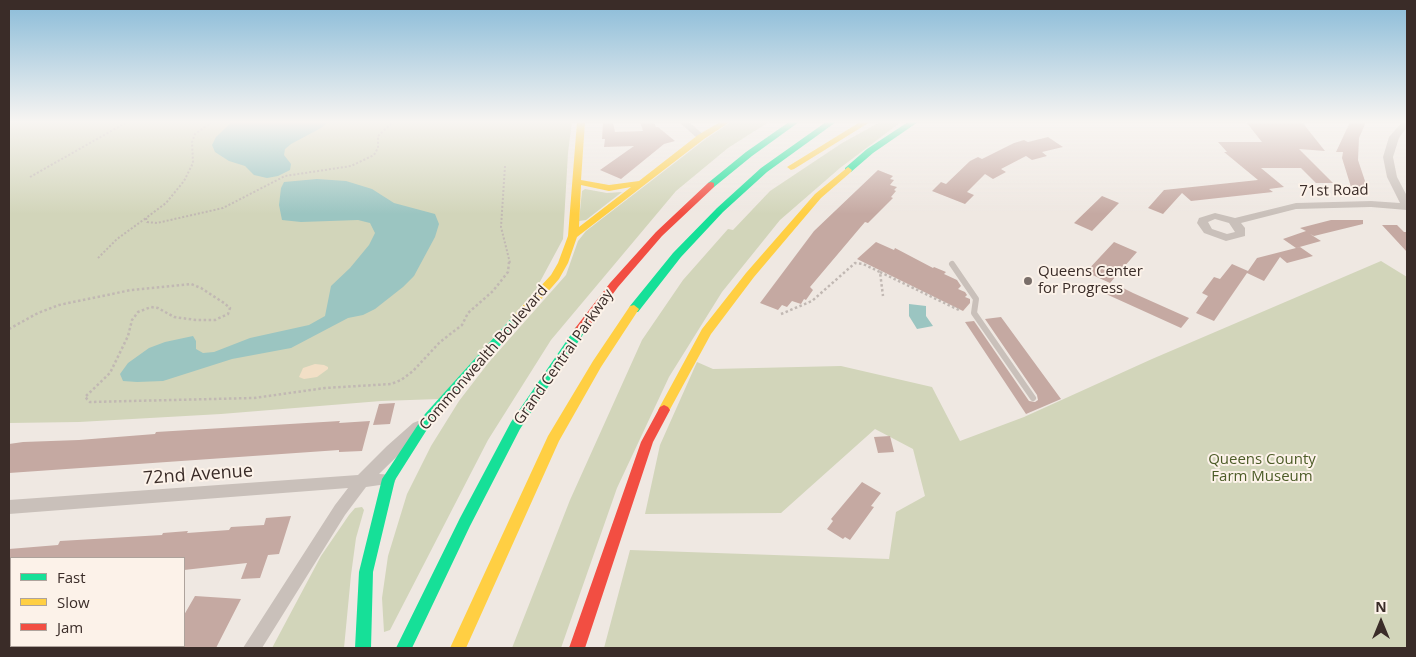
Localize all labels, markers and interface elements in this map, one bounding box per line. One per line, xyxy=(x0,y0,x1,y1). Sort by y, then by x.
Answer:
street label: 71st Road xyxy=(1299,181,1369,201)
place label: Queens Center for Progress xyxy=(1038,263,1143,298)
marker: Queens Center for Progress xyxy=(1022,275,1034,287)
street label: Commonwealth Boulevard xyxy=(416,282,552,434)
street label: Grand Central Parkway xyxy=(510,286,618,428)
park label: Queens County Farm Museum xyxy=(1208,451,1316,486)
street label: 72nd Avenue xyxy=(142,460,254,490)
legend xyxy=(10,557,185,647)
text: Fast xyxy=(57,567,86,587)
text: Slow xyxy=(57,592,90,612)
north arrow xyxy=(1356,597,1406,647)
text: N xyxy=(1375,597,1387,616)
text: Jam xyxy=(57,617,83,637)

